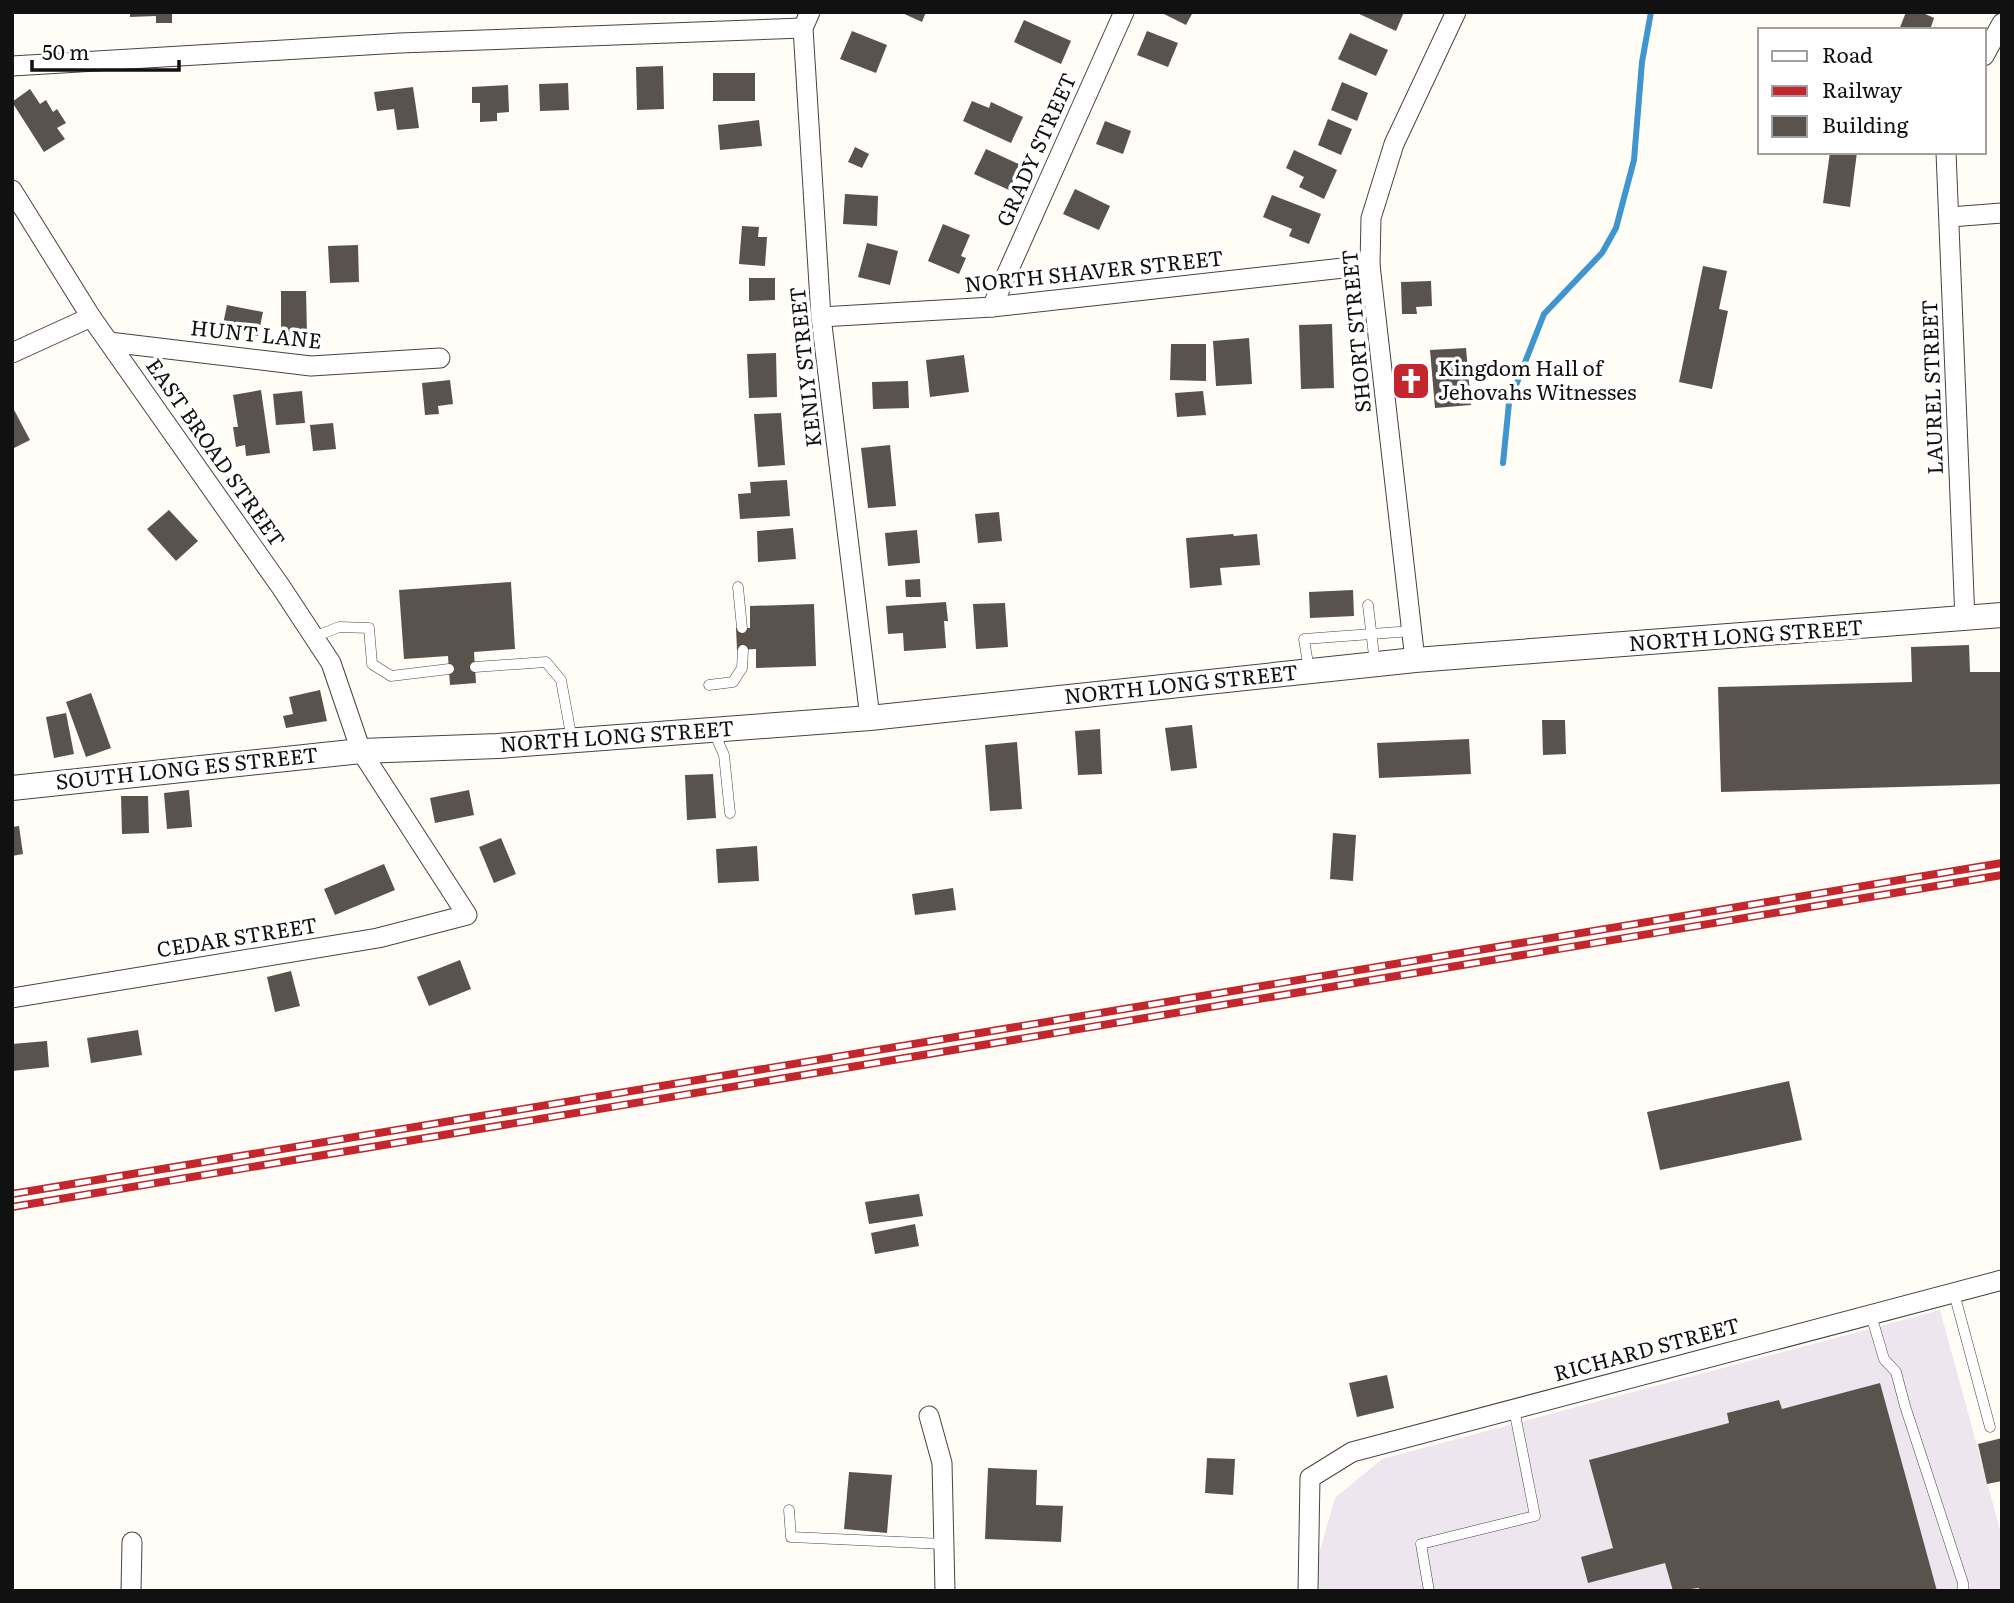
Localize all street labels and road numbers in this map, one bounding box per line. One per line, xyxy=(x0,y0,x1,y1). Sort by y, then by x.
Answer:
street label: GRADY STREET xyxy=(987,67,1082,231)
street label: NORTH SHAVER STREET xyxy=(963,240,1225,299)
street label: SHORT STREET xyxy=(1332,248,1377,414)
street label: KENLY STREET xyxy=(780,285,827,449)
street label: LAUREL STREET xyxy=(1912,299,1949,475)
street label: HUNT LANE xyxy=(189,310,323,355)
street label: EAST BROAD STREET xyxy=(140,351,294,552)
street label: NORTH LONG STREET xyxy=(1628,610,1864,657)
street label: NORTH LONG STREET xyxy=(1062,655,1299,710)
street label: NORTH LONG STREET xyxy=(499,711,735,758)
street label: SOUTH LONG ES STREET xyxy=(54,737,320,796)
street label: CEDAR STREET xyxy=(154,908,319,964)
street label: RICHARD STREET xyxy=(1550,1308,1743,1387)

